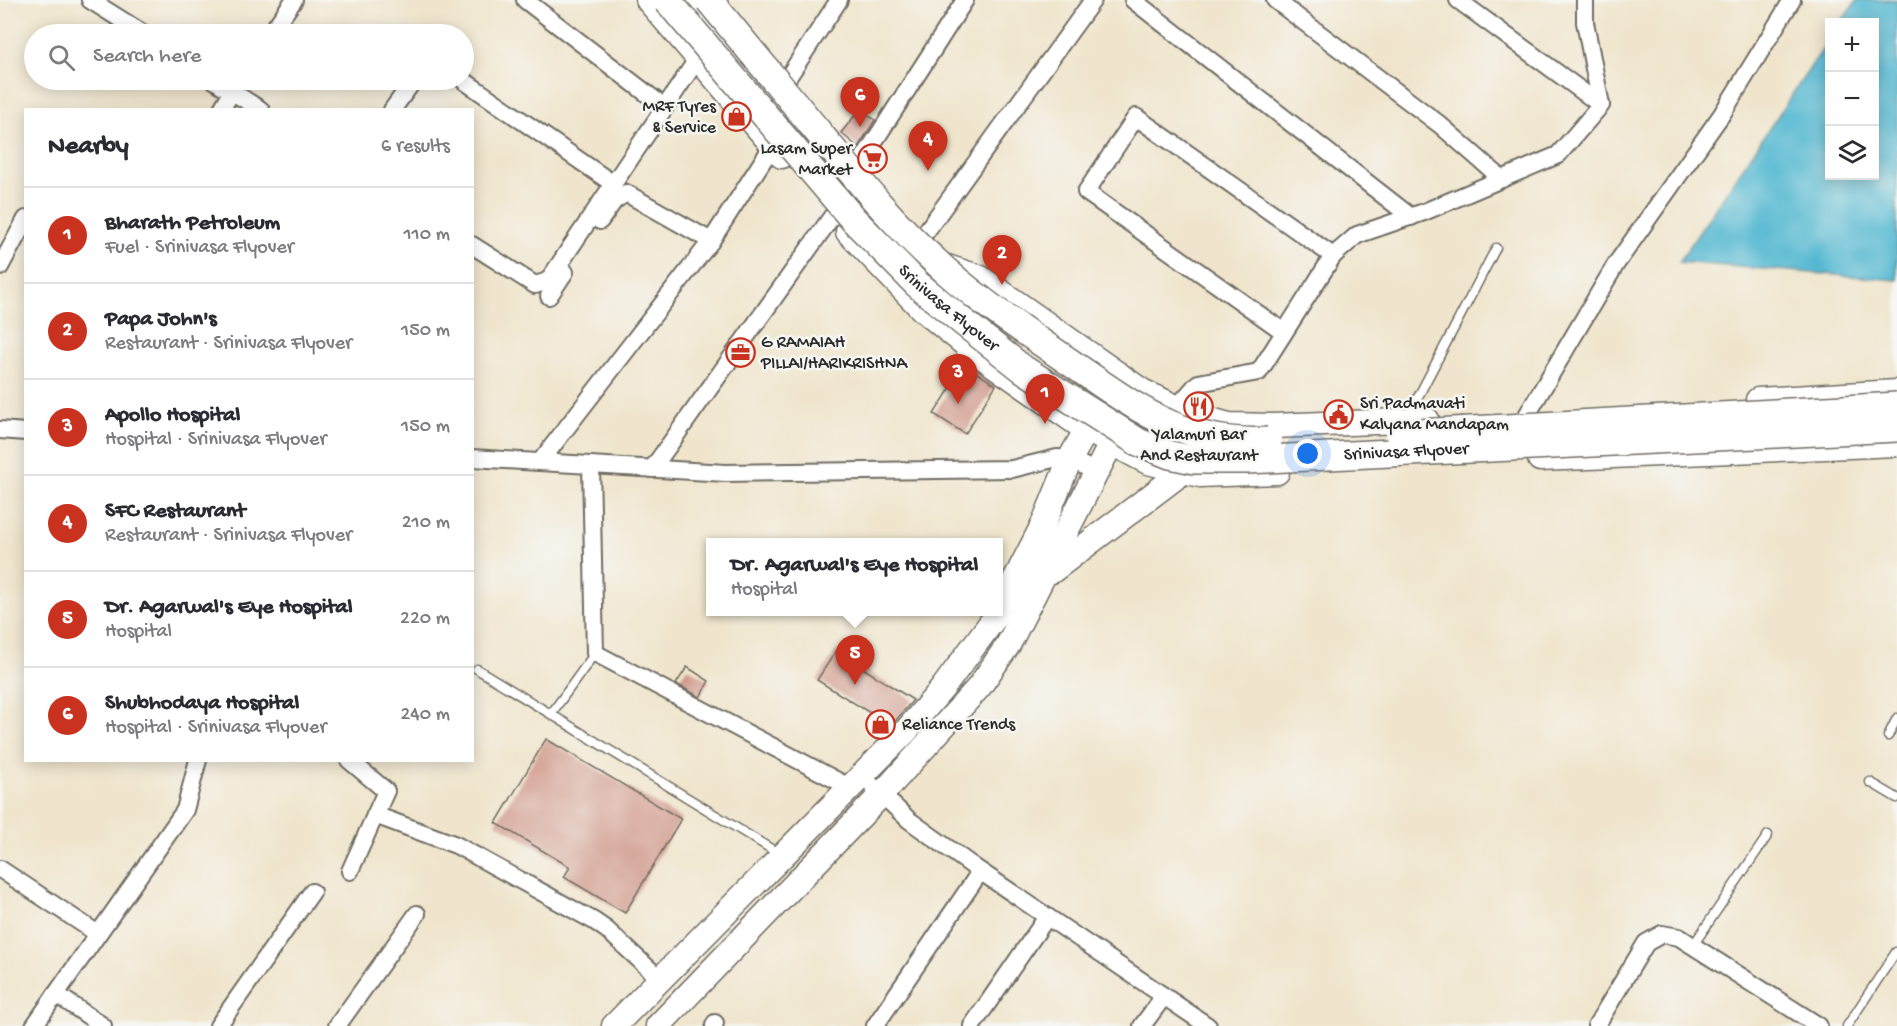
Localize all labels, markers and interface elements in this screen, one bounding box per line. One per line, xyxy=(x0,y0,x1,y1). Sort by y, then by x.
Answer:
map controls xyxy=(1825,18,1879,180)
button: + xyxy=(1825,18,1879,72)
search box xyxy=(24,24,474,90)
icon: search xyxy=(45,41,78,74)
text: Search here xyxy=(93,44,201,70)
button: − xyxy=(1825,72,1879,126)
pin: 6 xyxy=(840,78,880,127)
place label: MRF Tyres & Service xyxy=(643,97,717,139)
shop icon: MRF Tyres & Service xyxy=(721,101,753,133)
pin: 4 xyxy=(908,122,948,171)
button: layers xyxy=(1825,126,1879,180)
text: Nearby xyxy=(48,132,129,163)
text: 6 results xyxy=(381,136,450,159)
place label: Lasam Super Market xyxy=(760,139,854,181)
supermarket icon: Lasam Super Market xyxy=(857,143,889,175)
text: Bharath Petroleum xyxy=(105,211,280,237)
text: 1 xyxy=(63,224,72,247)
text: 110 m xyxy=(404,224,450,247)
pin: 2 xyxy=(982,236,1022,285)
text: Fuel · Srinivasa Flyover xyxy=(105,237,294,260)
street label: Srinivasa Flyover xyxy=(893,260,1004,357)
text: Papa John's xyxy=(105,307,217,333)
text: 2 xyxy=(63,320,72,343)
text: 150 m xyxy=(401,320,450,343)
text: Restaurant · Srinivasa Flyover xyxy=(105,333,352,356)
place label: G RAMAIAH PILLAI/HARIKRISHNA xyxy=(760,333,908,375)
office icon: G RAMAIAH PILLAI/HARIKRISHNA xyxy=(724,337,756,369)
pin: 3 xyxy=(938,354,978,404)
pin: 1 xyxy=(1026,374,1064,424)
restaurant icon: Yalamuri Bar And Restaurant xyxy=(1183,390,1215,422)
place label: Sri Padmavati Kalyana Mandapam xyxy=(1360,394,1509,436)
public building icon: Sri Padmavati Kalyana Mandapam xyxy=(1323,398,1355,430)
text: Apollo Hospital xyxy=(105,403,240,429)
text: 3 xyxy=(62,416,73,439)
text: 150 m xyxy=(401,416,450,439)
place label: Yalamuri Bar And Restaurant xyxy=(1140,425,1259,467)
text: Hospital · Srinivasa Flyover xyxy=(105,429,327,452)
your location xyxy=(1293,439,1322,468)
street label: Srinivasa Flyover xyxy=(1343,439,1471,466)
text: SFC Restaurant xyxy=(105,499,246,525)
text: 4 xyxy=(63,512,72,535)
text: 210 m xyxy=(402,512,450,535)
text: Restaurant · Srinivasa Flyover xyxy=(105,525,352,548)
popup xyxy=(706,538,1003,616)
text: Dr. Agarwal's Eye Hospital xyxy=(731,553,978,579)
text: Hospital xyxy=(731,579,798,602)
text: Dr. Agarwal's Eye Hospital xyxy=(105,595,353,621)
text: 5 xyxy=(62,608,73,631)
text: 220 m xyxy=(400,608,450,631)
text: Hospital xyxy=(105,621,172,644)
pin: 5 xyxy=(836,636,874,685)
text: Shubhodaya Hospital xyxy=(105,691,299,717)
text: 6 xyxy=(62,704,73,727)
text: 240 m xyxy=(400,704,450,727)
shop icon: Reliance Trends xyxy=(865,709,897,741)
place label: Reliance Trends xyxy=(902,715,1016,736)
text: Hospital · Srinivasa Flyover xyxy=(105,717,327,740)

